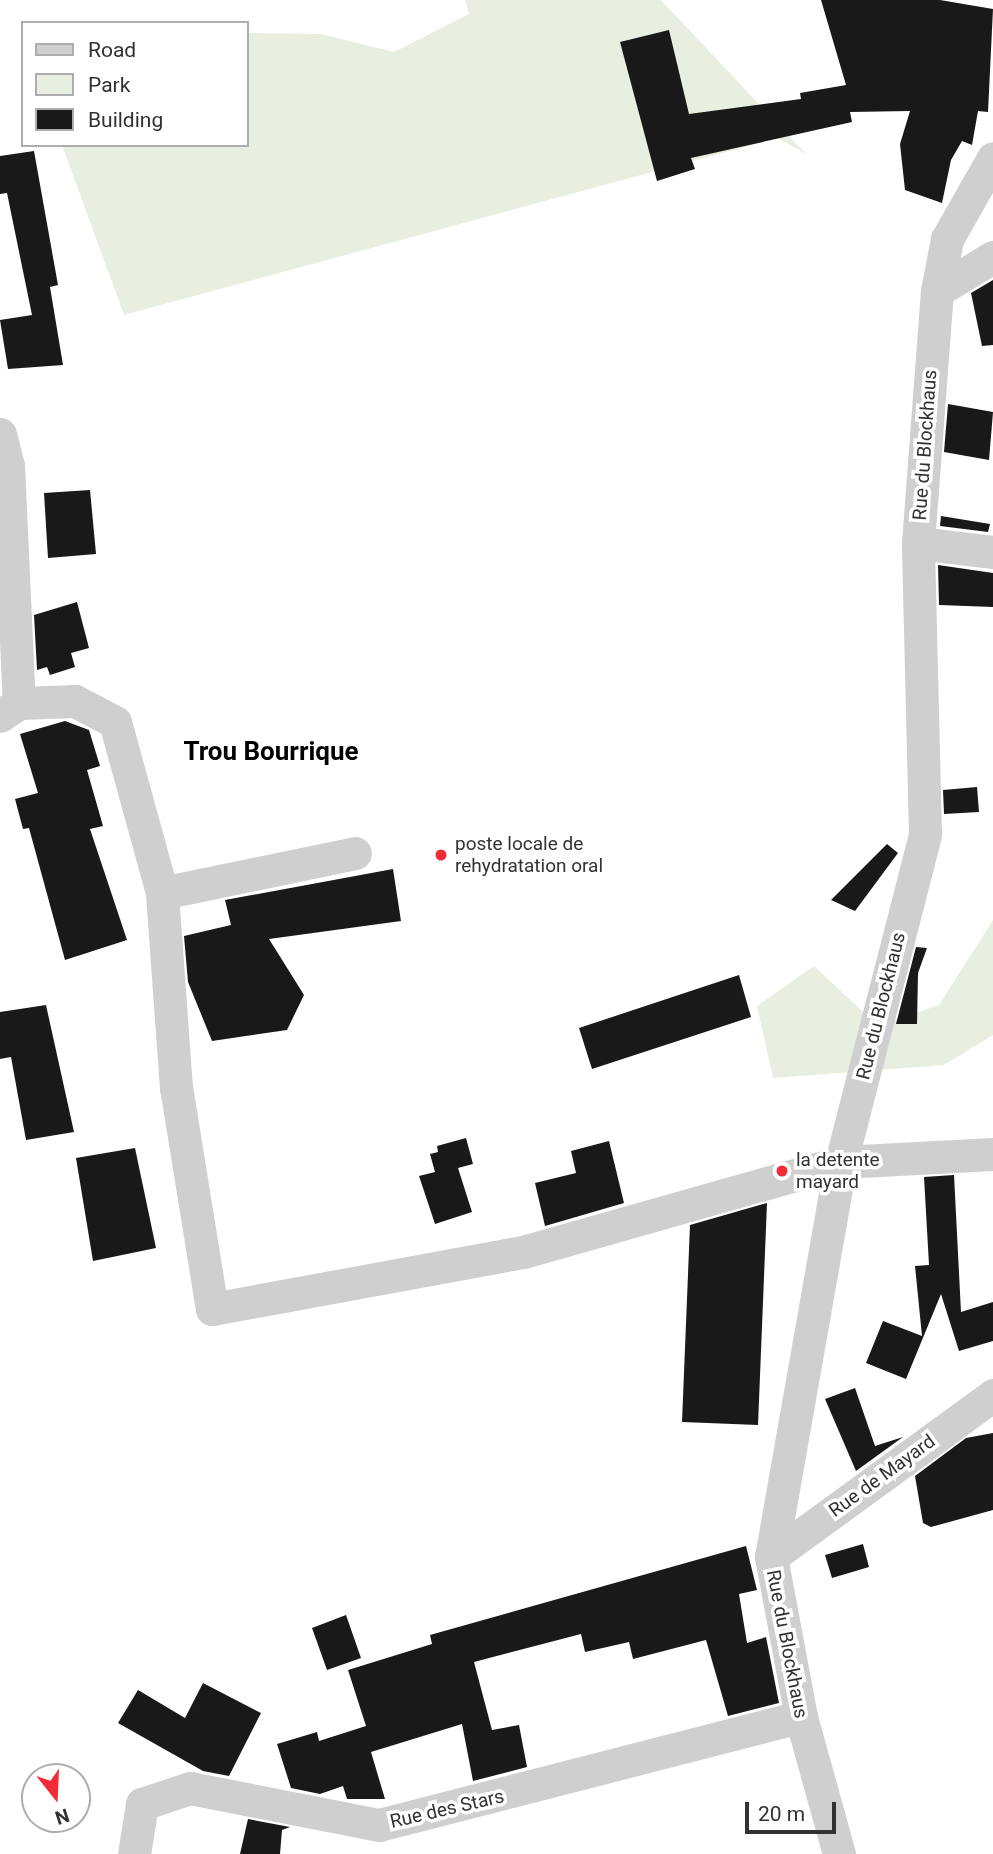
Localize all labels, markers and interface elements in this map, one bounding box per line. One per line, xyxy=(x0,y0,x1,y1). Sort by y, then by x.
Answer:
legend xyxy=(21,21,248,147)
text: Road xyxy=(88,38,136,62)
text: Park xyxy=(88,73,130,97)
text: Building xyxy=(88,108,163,132)
street label: Rue du Blockhaus xyxy=(908,369,942,521)
district label: Trou Bourrique xyxy=(183,736,359,768)
place label: poste locale de rehydratation oral xyxy=(455,833,603,877)
marker: poste locale de rehydratation oral xyxy=(433,847,449,863)
street label: Rue du Blockhaus xyxy=(852,930,910,1082)
place label: la detente mayard xyxy=(796,1149,880,1193)
marker: la detente mayard xyxy=(774,1163,790,1179)
street label: Rue de Mayard xyxy=(825,1430,939,1522)
street label: Rue du Blockhaus xyxy=(761,1568,813,1720)
north arrow xyxy=(21,1763,91,1833)
street label: Rue des Stars xyxy=(388,1785,506,1833)
scale bar xyxy=(748,1787,839,1831)
text: 20 m xyxy=(758,1802,805,1826)
text: N xyxy=(52,1804,72,1830)

